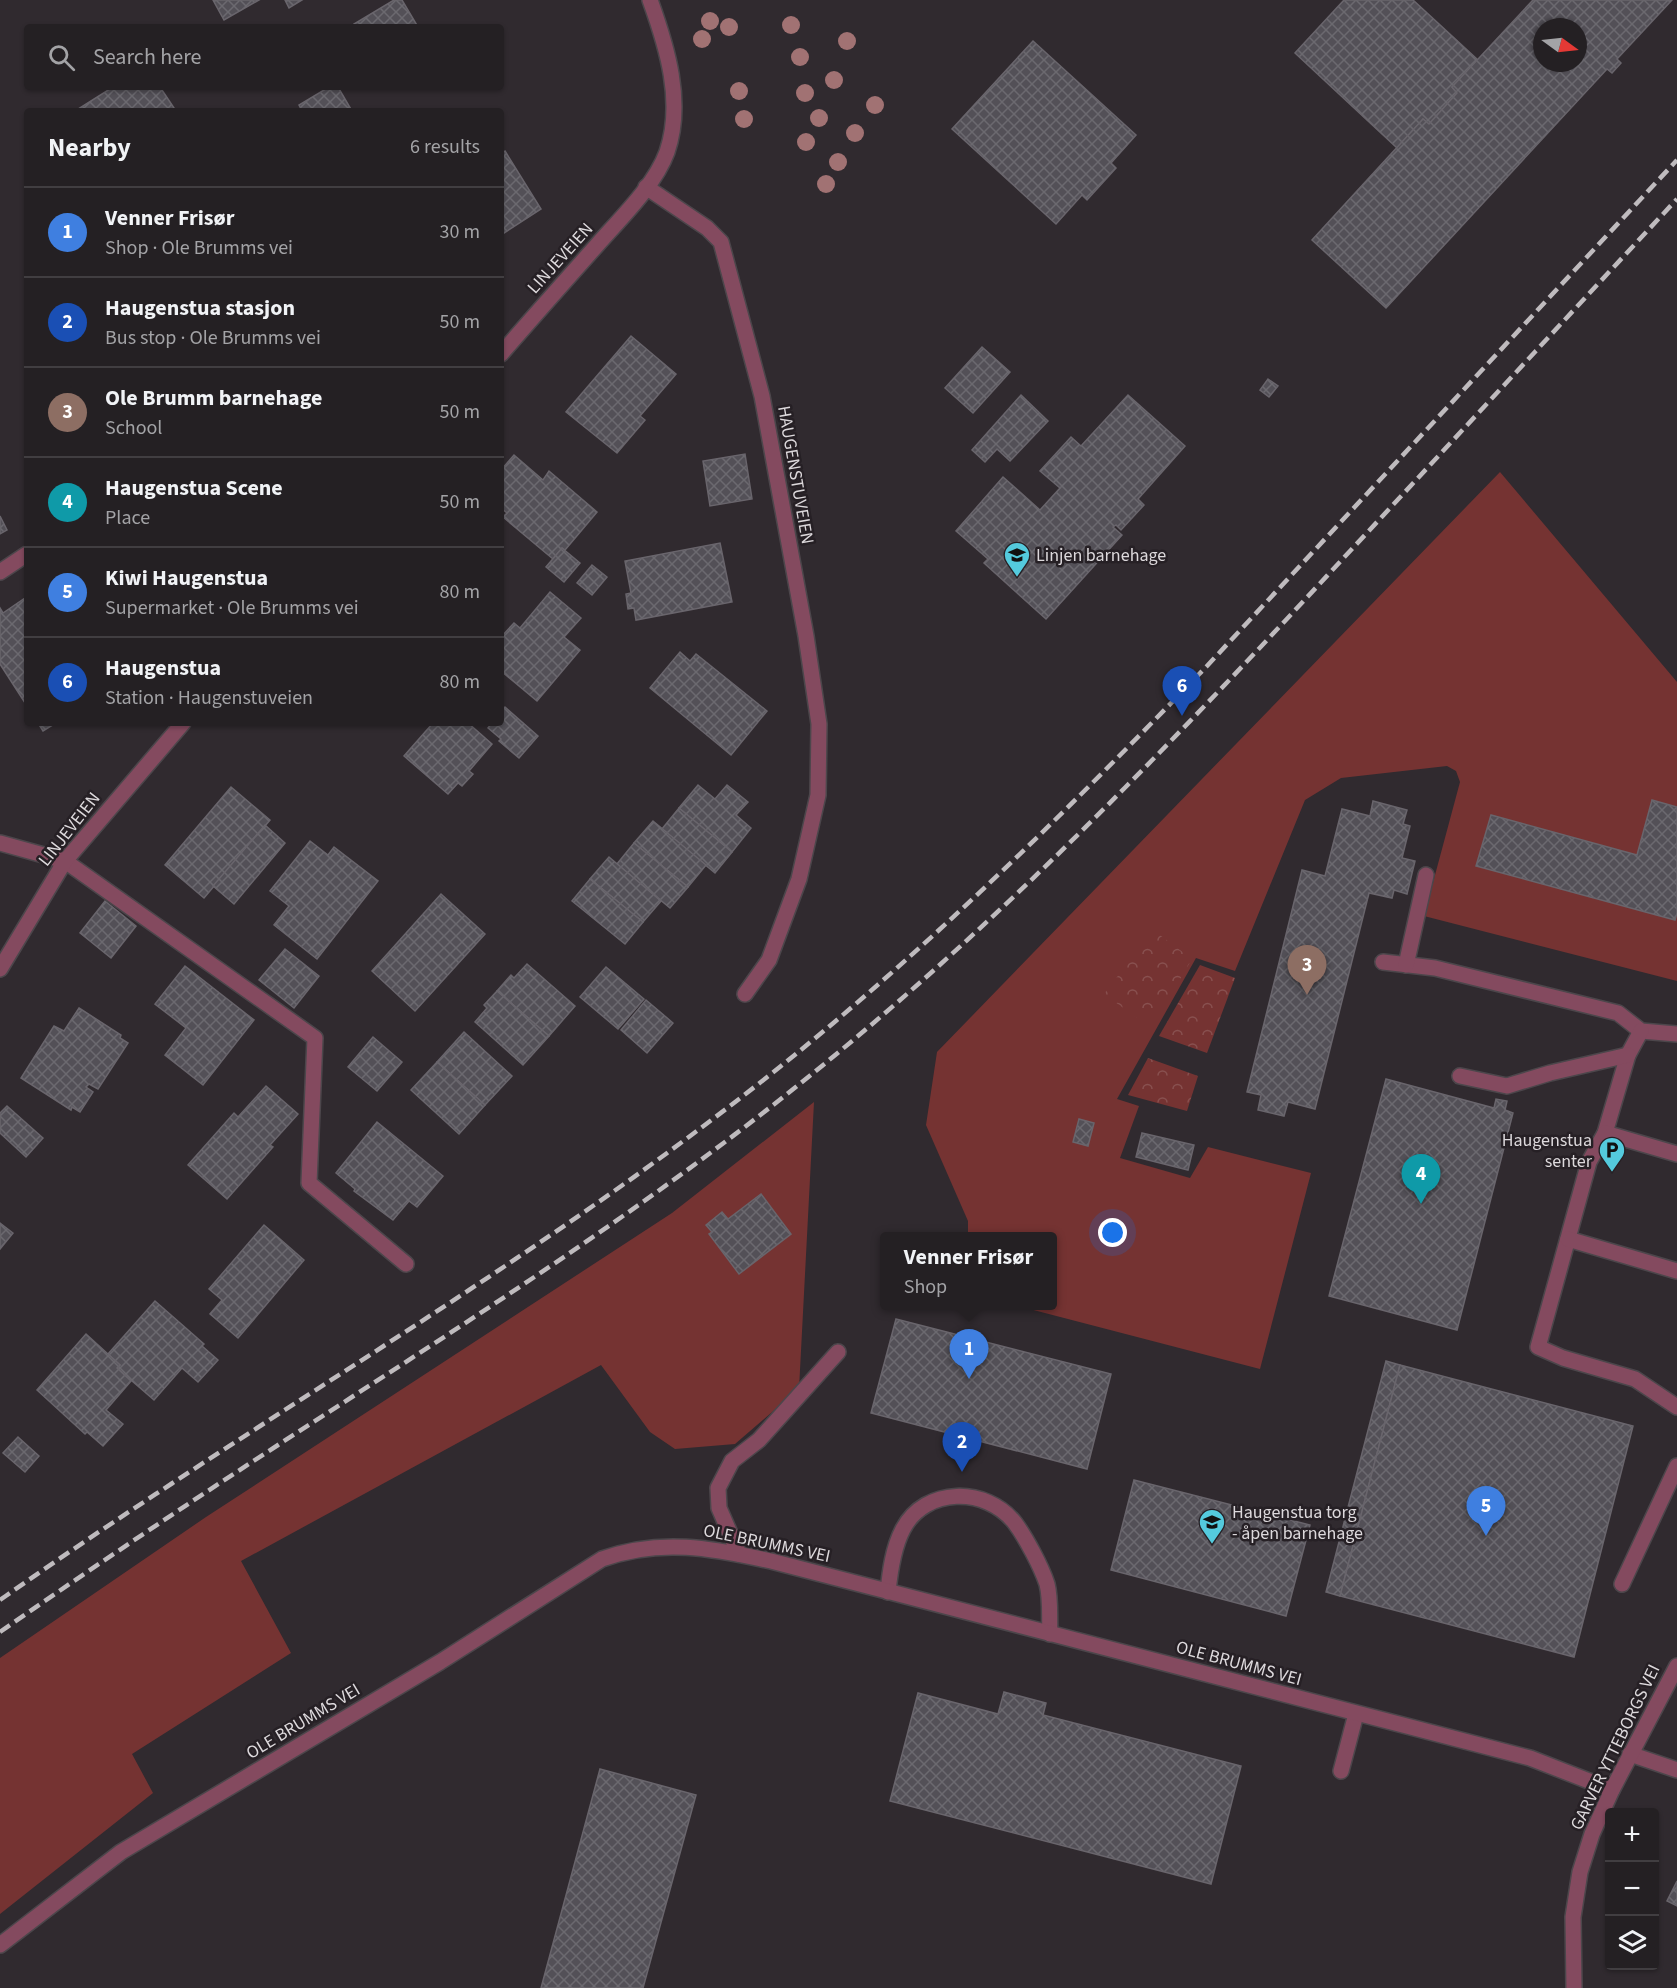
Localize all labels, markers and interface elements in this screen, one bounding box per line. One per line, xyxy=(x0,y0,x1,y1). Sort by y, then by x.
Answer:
north arrow xyxy=(1533,18,1587,72)
search box xyxy=(24,24,504,90)
icon: search xyxy=(45,41,78,74)
text: Search here xyxy=(93,41,201,73)
text: Nearby xyxy=(48,129,131,166)
text: 6 results xyxy=(410,133,480,161)
text: Venner Frisør xyxy=(105,202,235,234)
street label: LINJEVEIEN xyxy=(522,217,599,299)
text: 1 xyxy=(62,218,73,246)
text: 30 m xyxy=(440,218,480,246)
text: Shop · Ole Brumms vei xyxy=(105,234,293,262)
text: Haugenstua stasjon xyxy=(105,292,295,324)
text: 2 xyxy=(62,308,73,336)
text: 50 m xyxy=(440,308,480,336)
text: Bus stop · Ole Brumms vei xyxy=(105,324,321,352)
text: Ole Brumm barnehage xyxy=(105,382,322,414)
text: 3 xyxy=(62,398,73,426)
text: 50 m xyxy=(440,398,480,426)
street label: HAUGENSTUVEIEN xyxy=(771,404,820,546)
text: School xyxy=(105,414,162,442)
text: Haugenstua Scene xyxy=(105,472,283,504)
text: 4 xyxy=(62,488,73,516)
text: 50 m xyxy=(440,488,480,516)
text: Place xyxy=(105,504,150,532)
school or university icon: Linjen barnehage xyxy=(1002,540,1032,578)
place label: Linjen barnehage xyxy=(1036,543,1166,568)
text: Kiwi Haugenstua xyxy=(105,562,268,594)
text: 5 xyxy=(62,578,73,606)
text: 80 m xyxy=(440,578,480,606)
text: Supermarket · Ole Brumms vei xyxy=(105,594,359,622)
text: Haugenstua xyxy=(105,652,221,684)
pin: 6 xyxy=(1162,666,1202,716)
text: 6 xyxy=(62,668,73,696)
text: 80 m xyxy=(440,668,480,696)
text: Station · Haugenstuveien xyxy=(105,684,313,712)
street label: LINJEVEIEN xyxy=(32,787,106,872)
pin: 3 xyxy=(1288,946,1326,995)
place label: Haugenstua senter xyxy=(1502,1128,1593,1174)
parking icon: Haugenstua senter xyxy=(1597,1135,1627,1173)
pin: 4 xyxy=(1402,1154,1440,1204)
your location xyxy=(1098,1218,1127,1247)
popup xyxy=(880,1232,1057,1310)
text: Venner Frisør xyxy=(904,1241,1033,1273)
text: Shop xyxy=(904,1273,947,1301)
pin: 1 xyxy=(950,1330,988,1379)
pin: 2 xyxy=(942,1422,982,1472)
pin: 5 xyxy=(1466,1486,1506,1536)
place label: Haugenstua torg - åpen barnehage xyxy=(1232,1500,1363,1546)
school or university icon: Haugenstua torg - åpen barnehage xyxy=(1197,1507,1227,1545)
street label: OLE BRUMMS VEI xyxy=(701,1518,833,1569)
street label: OLE BRUMMS VEI xyxy=(1173,1635,1304,1692)
street label: GARVER YTTEBORGS VEI xyxy=(1564,1660,1666,1834)
street label: OLE BRUMMS VEI xyxy=(241,1677,365,1765)
map controls xyxy=(1605,1808,1659,1970)
button: + xyxy=(1605,1808,1659,1862)
button: − xyxy=(1605,1862,1659,1916)
button: layers xyxy=(1605,1916,1659,1970)

